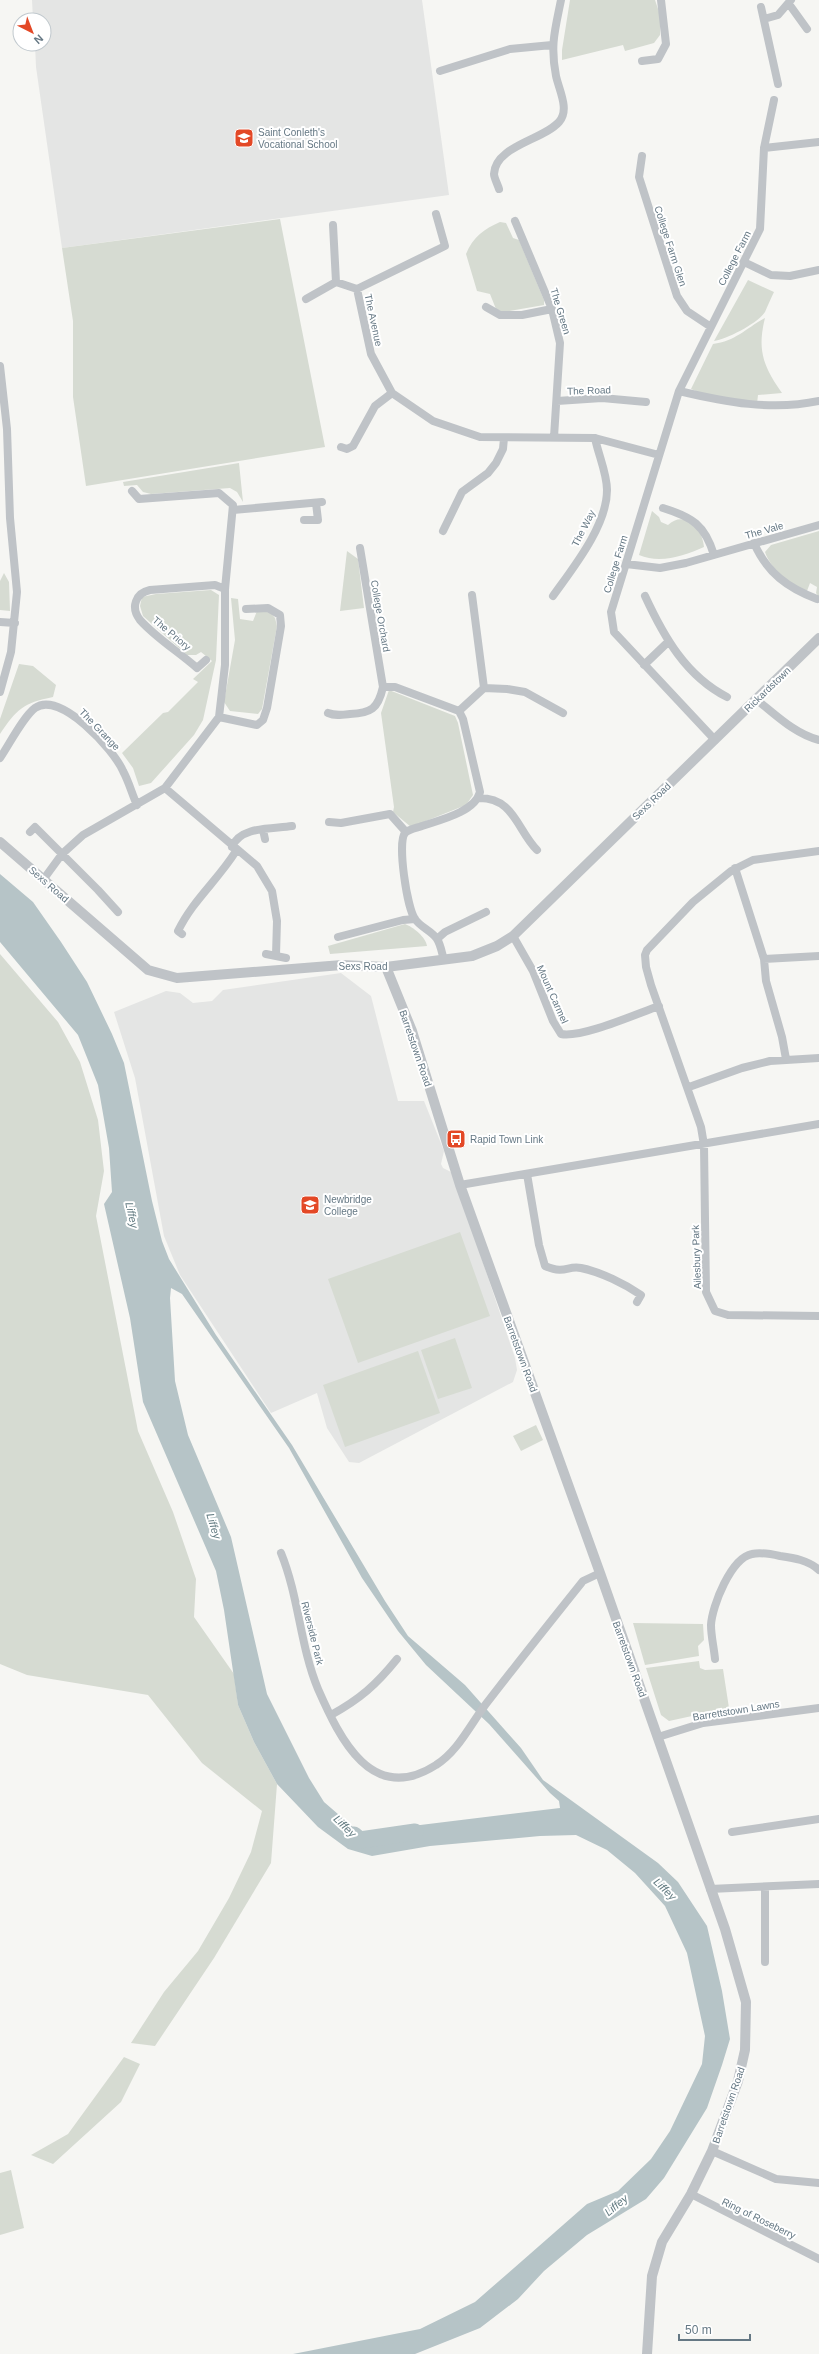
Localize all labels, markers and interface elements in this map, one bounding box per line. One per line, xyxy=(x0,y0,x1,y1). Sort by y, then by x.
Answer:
north arrow xyxy=(12,12,52,52)
text: N xyxy=(32,32,46,47)
school or university icon: Saint Conleth's Vocational School xyxy=(233,127,255,149)
place label: Saint Conleth's Vocational School xyxy=(258,127,338,150)
street label: College Farm Glen xyxy=(652,205,689,288)
street label: College Farm xyxy=(716,229,753,287)
street label: The Green xyxy=(548,287,573,336)
street label: The Avenue xyxy=(363,293,385,348)
street label: The Road xyxy=(567,384,611,397)
street label: The Way xyxy=(570,508,597,548)
street label: The Vale xyxy=(744,520,785,541)
street label: College Farm xyxy=(601,534,630,594)
street label: College Orchard xyxy=(369,579,392,653)
street label: The Priory xyxy=(150,614,193,652)
street label: Rickardstown xyxy=(742,665,793,714)
street label: The Grange xyxy=(77,706,122,753)
street label: Sexs Road xyxy=(630,780,673,822)
street label: Sexs Road xyxy=(27,864,71,905)
street label: Sexs Road xyxy=(339,961,387,972)
street label: Mount Carmel xyxy=(535,963,570,1025)
street label: Barretstown Road xyxy=(397,1009,434,1088)
bus stop icon: Rapid Town Link xyxy=(445,1128,467,1150)
place label: Rapid Town Link xyxy=(470,1134,544,1145)
school or university icon: Newbridge College xyxy=(299,1194,321,1216)
place label: Newbridge College xyxy=(324,1194,372,1217)
water label: Liffey xyxy=(123,1201,141,1231)
street label: Ailesbury Park xyxy=(690,1224,703,1289)
street label: Barretstown Road xyxy=(502,1315,539,1394)
water label: Liffey xyxy=(204,1512,224,1542)
street label: Riverside Park xyxy=(299,1600,326,1667)
street label: Barretstown Road xyxy=(611,1620,648,1699)
street label: Barrettstown Lawns xyxy=(692,1698,780,1723)
water label: Liffey xyxy=(331,1813,360,1840)
water label: Liffey xyxy=(651,1876,680,1903)
street label: Barretstown Road xyxy=(710,2066,747,2145)
water label: Liffey xyxy=(602,2191,631,2218)
street label: Ring of Roseberry xyxy=(720,2196,797,2241)
scale bar xyxy=(679,2316,750,2342)
text: 50 m xyxy=(685,2323,712,2337)

